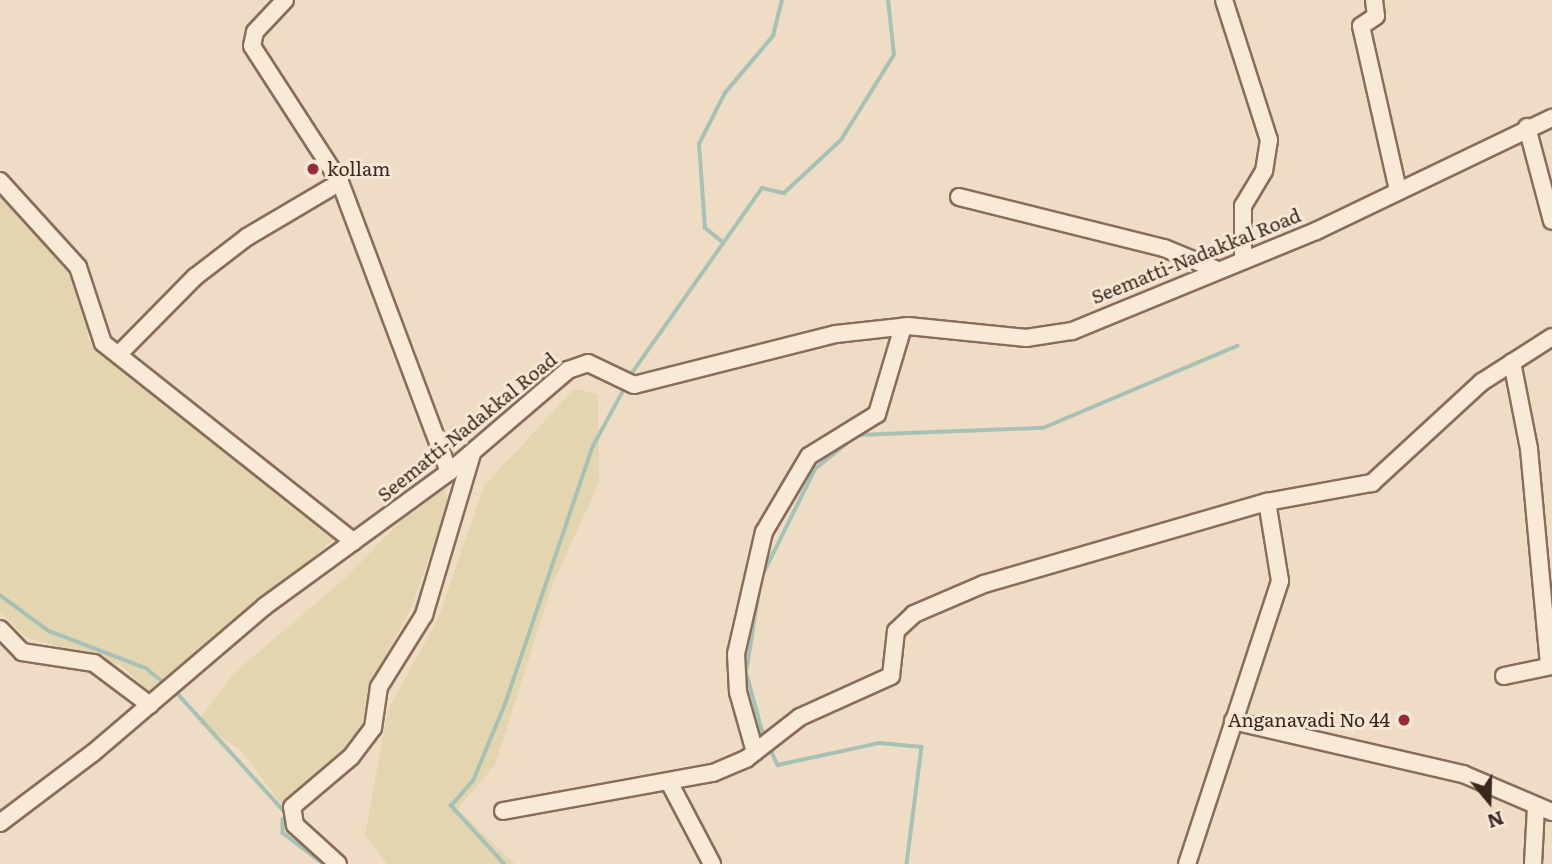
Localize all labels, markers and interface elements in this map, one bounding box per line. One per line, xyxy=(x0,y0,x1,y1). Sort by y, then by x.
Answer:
place label: kollam xyxy=(327,158,390,180)
marker: kollam xyxy=(305,161,321,177)
street label: Seematti-Nadakkal Road xyxy=(1088,203,1304,309)
street label: Seematti-Nadakkal Road xyxy=(373,348,561,506)
place label: Anganavadi No 44 xyxy=(1228,709,1390,731)
marker: Anganavadi No 44 xyxy=(1396,712,1412,728)
north arrow xyxy=(1454,766,1524,836)
text: N xyxy=(1484,805,1508,837)

